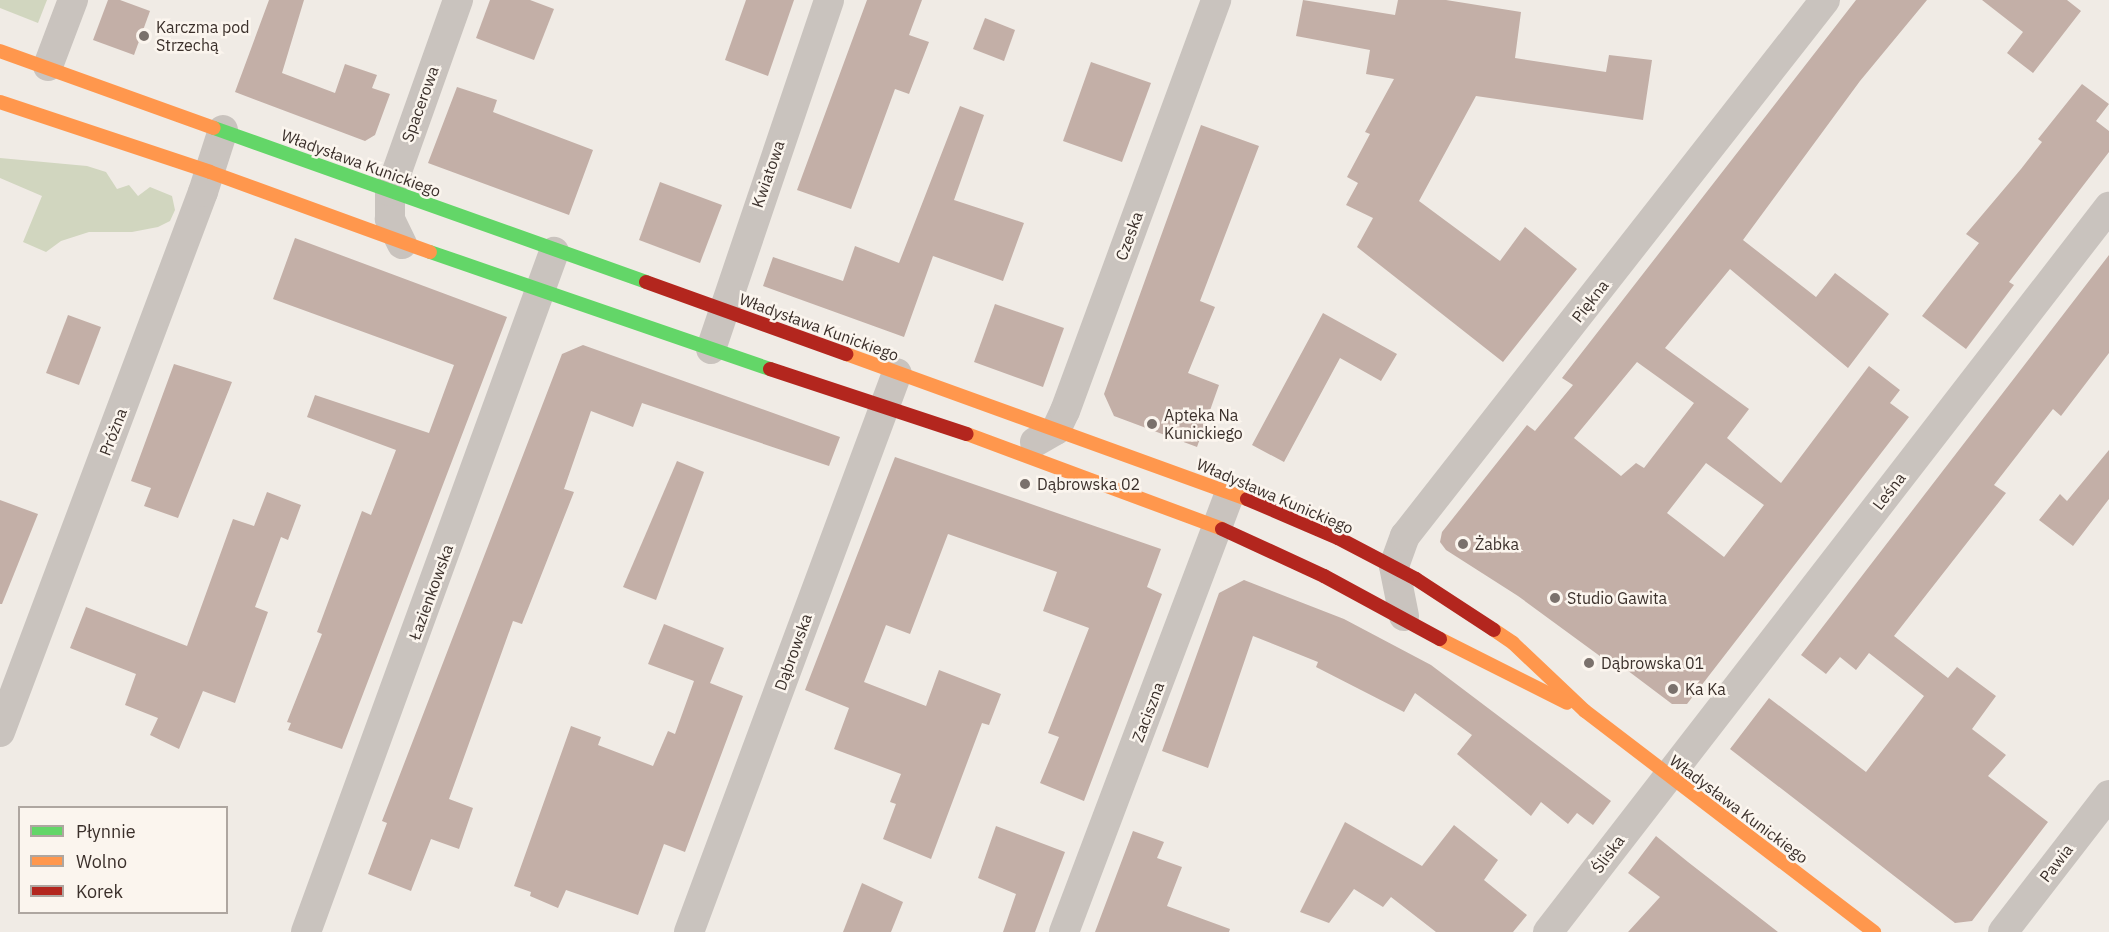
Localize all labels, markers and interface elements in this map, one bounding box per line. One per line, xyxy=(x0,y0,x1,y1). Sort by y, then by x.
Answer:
place label: Karczma pod Strzechą xyxy=(156,17,250,55)
marker: Karczma pod Strzechą xyxy=(137,29,151,43)
street label: Spacerowa xyxy=(397,63,443,145)
street label: Władysława Kunickiego xyxy=(279,125,443,201)
street label: Kwiatowa xyxy=(748,138,788,210)
street label: Czeska xyxy=(1111,209,1147,263)
street label: Piękna xyxy=(1567,276,1613,326)
street label: Władysława Kunickiego xyxy=(737,289,901,365)
place label: Apteka Na Kunickiego xyxy=(1164,405,1243,443)
street label: Próżna xyxy=(95,406,131,458)
marker: Apteka Na Kunickiego xyxy=(1145,417,1159,431)
street label: Władysława Kunickiego xyxy=(1194,454,1356,538)
street label: Leśna xyxy=(1868,469,1910,513)
place label: Dąbrowska 02 xyxy=(1037,474,1140,494)
marker: Dąbrowska 02 xyxy=(1018,477,1032,491)
place label: Żabka xyxy=(1475,534,1519,554)
marker: Żabka xyxy=(1456,537,1470,551)
street label: Łazienkowska xyxy=(405,542,457,642)
place label: Studio Gawita xyxy=(1567,588,1667,608)
marker: Studio Gawita xyxy=(1548,591,1562,605)
street label: Dąbrowska xyxy=(770,611,816,693)
place label: Dąbrowska 01 xyxy=(1601,653,1704,673)
marker: Dąbrowska 01 xyxy=(1582,656,1596,670)
street label: Zaciszna xyxy=(1128,679,1168,745)
place label: Ka Ka xyxy=(1685,679,1726,699)
marker: Ka Ka xyxy=(1666,682,1680,696)
street label: Władysława Kunickiego xyxy=(1666,751,1812,867)
legend xyxy=(18,806,228,914)
text: Płynnie xyxy=(76,820,136,843)
street label: Śliska xyxy=(1588,831,1628,877)
street label: Pawia xyxy=(2035,840,2077,886)
text: Wolno xyxy=(76,850,127,873)
text: Korek xyxy=(76,880,123,903)

